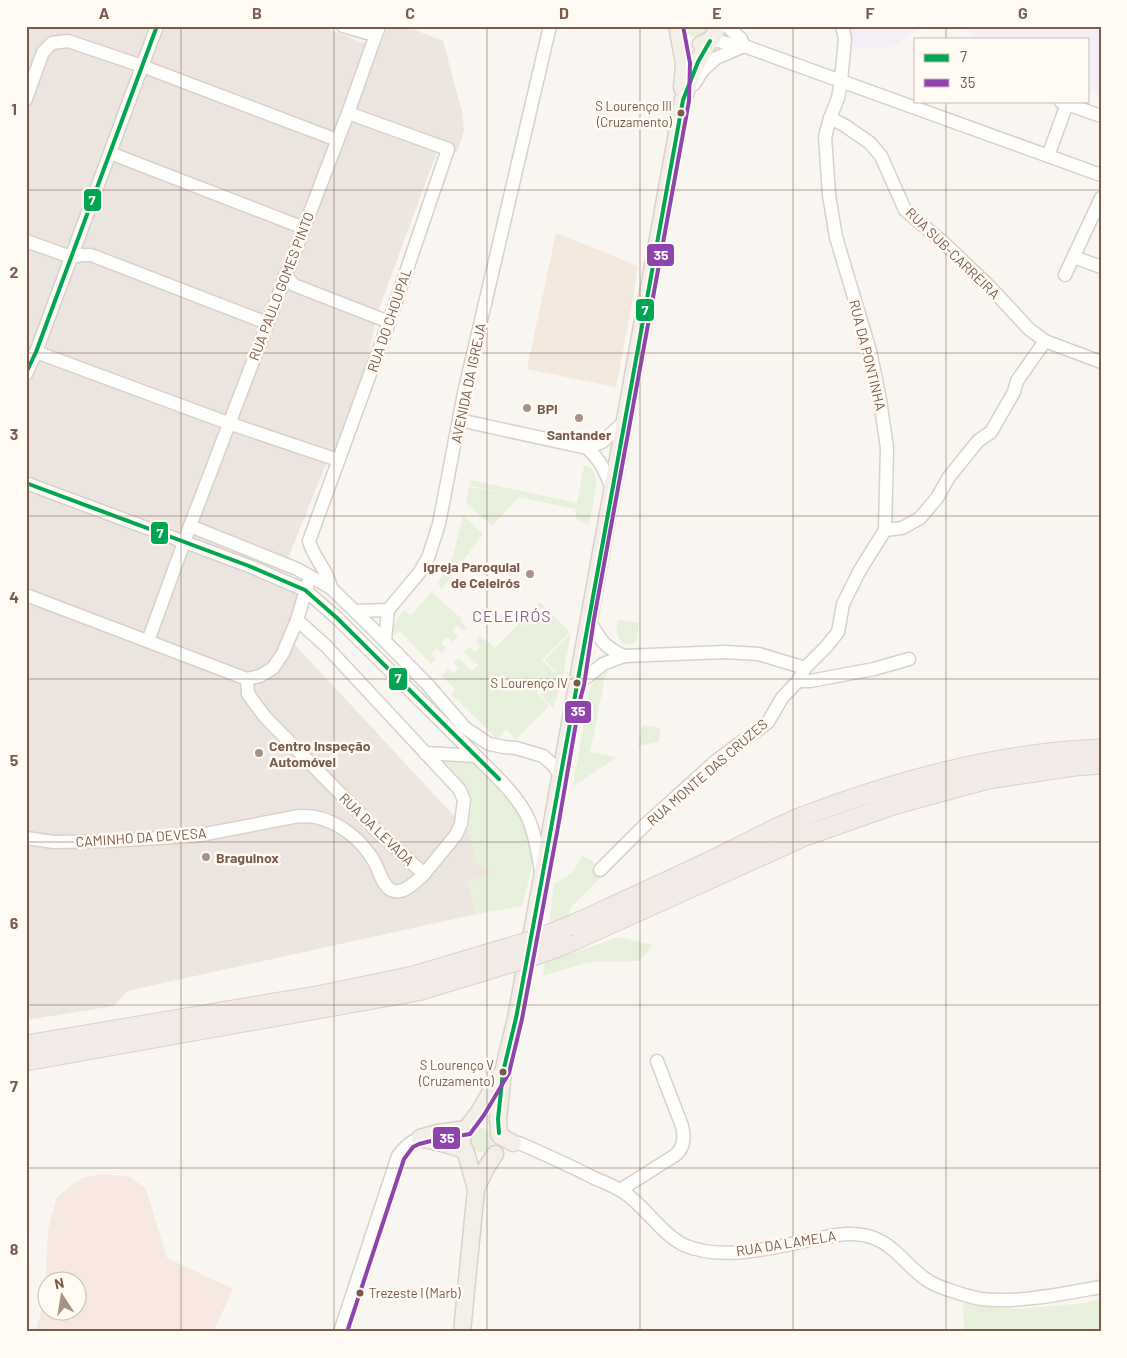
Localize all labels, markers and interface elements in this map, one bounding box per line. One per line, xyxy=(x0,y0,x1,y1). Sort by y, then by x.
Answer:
text: A xyxy=(99,3,110,22)
text: B xyxy=(252,3,262,22)
text: C xyxy=(405,3,415,22)
text: D xyxy=(559,3,569,22)
text: E xyxy=(712,3,722,22)
text: F xyxy=(866,3,875,22)
text: G xyxy=(1018,3,1028,22)
legend xyxy=(914,38,1090,102)
text: 7 xyxy=(960,47,967,65)
text: 35 xyxy=(960,73,975,91)
place label: S Lourenço III (Cruzamento) xyxy=(595,98,673,130)
text: 1 xyxy=(11,99,17,118)
marker: S Lourenço III (Cruzamento) xyxy=(676,108,686,118)
line badge: 7 xyxy=(83,188,102,212)
text: 7 xyxy=(89,191,96,208)
street label: RUA SUB-CARREIRA xyxy=(902,204,1004,303)
street label: RUA PAULO GOMES PINTO xyxy=(245,209,317,363)
line badge: 35 xyxy=(646,243,675,267)
text: 35 xyxy=(653,246,669,263)
text: 2 xyxy=(10,262,19,281)
street label: RUA DO CHOUPAL xyxy=(363,266,415,374)
line badge: 7 xyxy=(635,298,655,322)
street label: RUA DA PONTINHA xyxy=(846,298,890,413)
text: 7 xyxy=(642,301,649,318)
street label: AVENIDA DA IGREJA xyxy=(447,321,489,445)
place label: BPI xyxy=(537,400,558,417)
marker: BPI xyxy=(521,402,533,414)
marker: Santander xyxy=(573,412,585,424)
text: 3 xyxy=(10,424,18,443)
place label: Santander xyxy=(547,426,612,443)
line badge: 7 xyxy=(150,521,169,545)
text: 7 xyxy=(157,524,164,541)
place label: Igreja Paroquial de Celeirós xyxy=(423,558,520,591)
marker: Igreja Paroquial de Celeirós xyxy=(524,568,536,580)
text: 4 xyxy=(9,587,19,606)
district label: CELEIRÓS xyxy=(472,606,552,625)
line badge: 7 xyxy=(388,667,408,691)
text: 7 xyxy=(395,669,402,686)
place label: S Lourenço IV xyxy=(490,675,568,691)
marker: S Lourenço IV xyxy=(572,678,582,688)
line badge: 35 xyxy=(564,700,592,724)
text: 35 xyxy=(570,702,586,719)
street label: RUA MONTE DAS CRUZES xyxy=(643,715,771,829)
place label: Centro Inspeção Automóvel xyxy=(269,737,371,770)
marker: Centro Inspeção Automóvel xyxy=(253,747,265,759)
text: 5 xyxy=(10,750,19,769)
street label: RUA DA LEVADA xyxy=(336,789,418,869)
street label: CAMINHO DA DEVESA xyxy=(75,824,207,850)
place label: Braguinox xyxy=(216,849,279,866)
marker: Braguinox xyxy=(200,851,212,863)
text: 6 xyxy=(10,913,19,932)
place label: S Lourenço V (Cruzamento) xyxy=(418,1057,495,1089)
marker: S Lourenço V (Cruzamento) xyxy=(498,1067,508,1077)
text: 7 xyxy=(10,1076,18,1095)
line badge: 35 xyxy=(432,1126,461,1150)
text: 35 xyxy=(439,1129,455,1146)
street label: RUA DA LAMELA xyxy=(735,1227,838,1259)
text: 8 xyxy=(10,1239,19,1258)
north arrow xyxy=(38,1270,88,1320)
text: N xyxy=(53,1274,66,1292)
place label: Trezeste I (Marb) xyxy=(369,1285,461,1301)
marker: Trezeste I (Marb) xyxy=(355,1288,365,1298)

